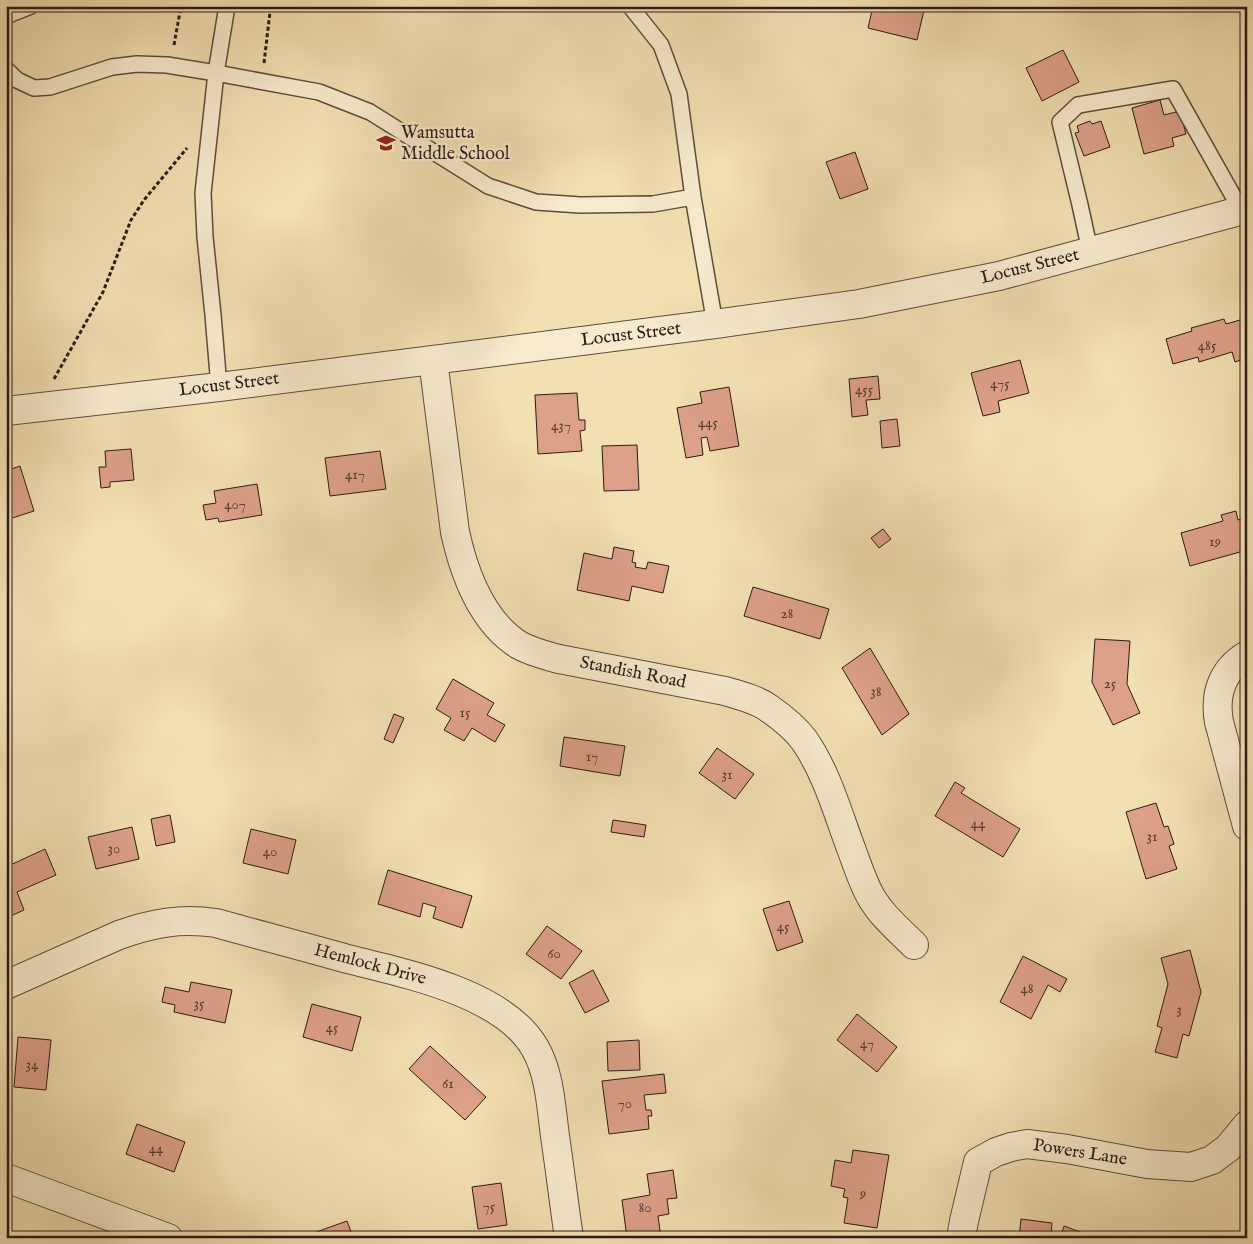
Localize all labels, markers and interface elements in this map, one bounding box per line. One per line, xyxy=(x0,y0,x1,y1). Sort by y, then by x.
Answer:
place label: Wamsutta Middle School xyxy=(401,122,510,166)
school or university icon: Wamsutta Middle School xyxy=(375,132,397,154)
street label: Locust Street xyxy=(978,244,1082,290)
street label: Locust Street xyxy=(580,317,682,353)
house number: 485 xyxy=(1198,336,1217,355)
street label: Locust Street xyxy=(178,367,280,403)
house number: 475 xyxy=(990,374,1010,393)
house number: 455 xyxy=(855,380,874,399)
house number: 445 xyxy=(698,413,719,432)
house number: 437 xyxy=(551,416,571,435)
house number: 417 xyxy=(345,465,365,484)
house number: 407 xyxy=(224,495,246,514)
house number: 19 xyxy=(1209,532,1221,551)
house number: 28 xyxy=(781,604,794,623)
street label: Standish Road xyxy=(578,651,688,695)
house number: 25 xyxy=(1104,674,1117,693)
house number: 38 xyxy=(870,682,882,701)
house number: 15 xyxy=(459,703,471,722)
house number: 17 xyxy=(586,747,598,766)
house number: 31 xyxy=(721,765,733,784)
house number: 44 xyxy=(971,814,986,833)
house number: 31 xyxy=(1146,827,1158,846)
house number: 30 xyxy=(108,839,120,858)
house number: 40 xyxy=(263,842,277,861)
house number: 45 xyxy=(777,917,790,936)
street label: Hemlock Drive xyxy=(311,939,429,991)
house number: 60 xyxy=(547,944,561,963)
house number: 48 xyxy=(1020,979,1034,998)
house number: 35 xyxy=(193,994,205,1013)
house number: 3 xyxy=(1176,1000,1182,1019)
house number: 45 xyxy=(326,1018,339,1037)
house number: 47 xyxy=(860,1034,874,1053)
house number: 34 xyxy=(26,1055,39,1074)
house number: 61 xyxy=(442,1074,454,1093)
house number: 70 xyxy=(618,1094,632,1113)
street label: Powers Lane xyxy=(1031,1134,1129,1172)
house number: 44 xyxy=(149,1139,164,1158)
house number: 9 xyxy=(859,1184,866,1203)
house number: 75 xyxy=(483,1197,496,1216)
house number: 80 xyxy=(638,1198,652,1217)

